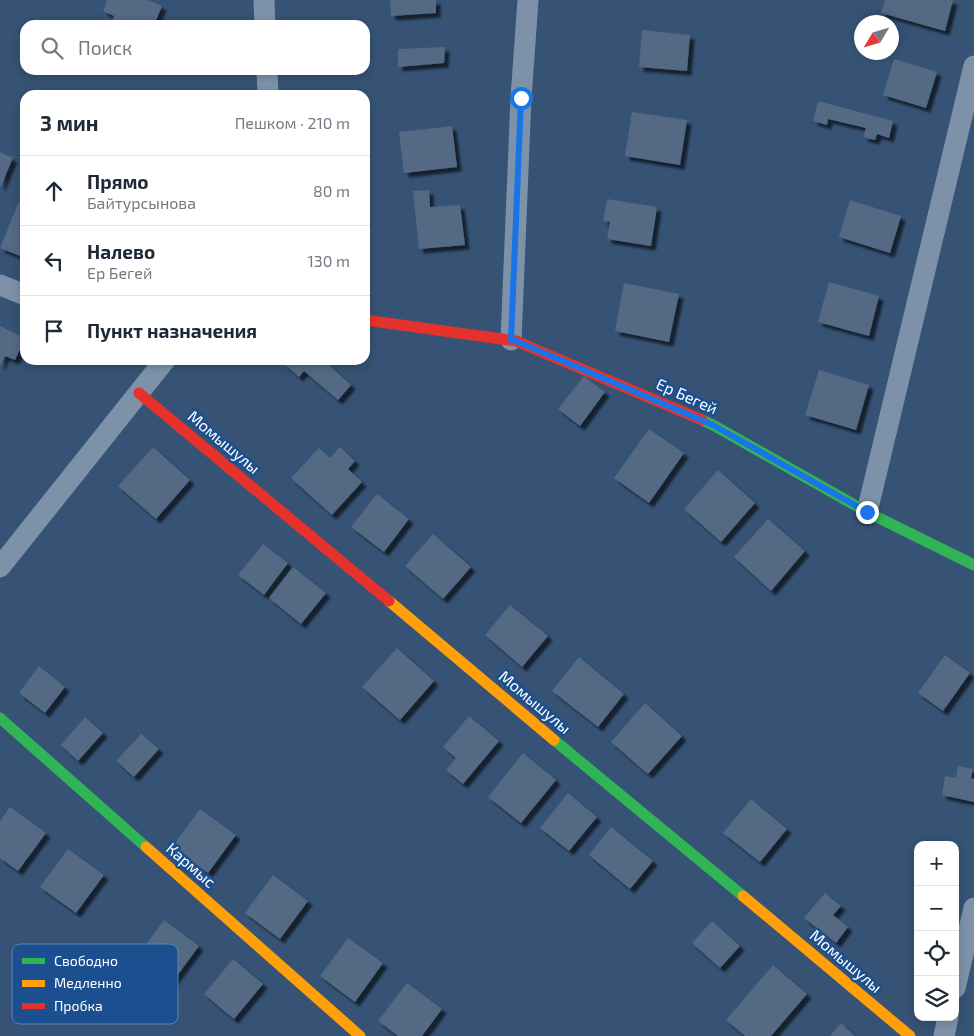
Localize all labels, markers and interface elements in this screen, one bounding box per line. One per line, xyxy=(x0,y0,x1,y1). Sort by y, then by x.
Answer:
north arrow xyxy=(854,15,899,60)
search box xyxy=(20,20,370,75)
icon: search xyxy=(38,34,66,62)
text: Поиск xyxy=(78,36,132,59)
route start xyxy=(510,87,533,110)
text: 3 мин xyxy=(40,110,98,135)
text: Пешком · 210 m xyxy=(235,113,350,132)
text: Прямо xyxy=(87,170,149,193)
icon: ahead xyxy=(40,177,68,205)
text: 80 m xyxy=(313,181,350,200)
text: Байтурсынова xyxy=(87,193,196,212)
text: Налево xyxy=(87,240,155,263)
icon: left xyxy=(40,247,68,275)
text: 130 m xyxy=(308,251,350,270)
text: Ер Бегей xyxy=(87,263,152,282)
icon: arrive xyxy=(40,317,68,345)
text: Пункт назначения xyxy=(87,319,257,342)
street label: Ер Бегей xyxy=(653,374,721,418)
street label: Момышулы xyxy=(184,406,264,478)
route end xyxy=(856,501,879,524)
street label: Момышулы xyxy=(495,666,575,738)
street label: Кармыс xyxy=(163,838,220,891)
map controls xyxy=(914,841,959,1021)
button: + xyxy=(914,841,959,886)
button: − xyxy=(914,886,959,931)
street label: Момышулы xyxy=(806,925,886,997)
button: locate xyxy=(914,931,959,976)
legend xyxy=(12,944,178,1024)
text: Свободно xyxy=(54,952,118,969)
text: Медленно xyxy=(54,974,122,991)
button: layers xyxy=(914,976,959,1021)
text: Пробка xyxy=(54,997,103,1014)

